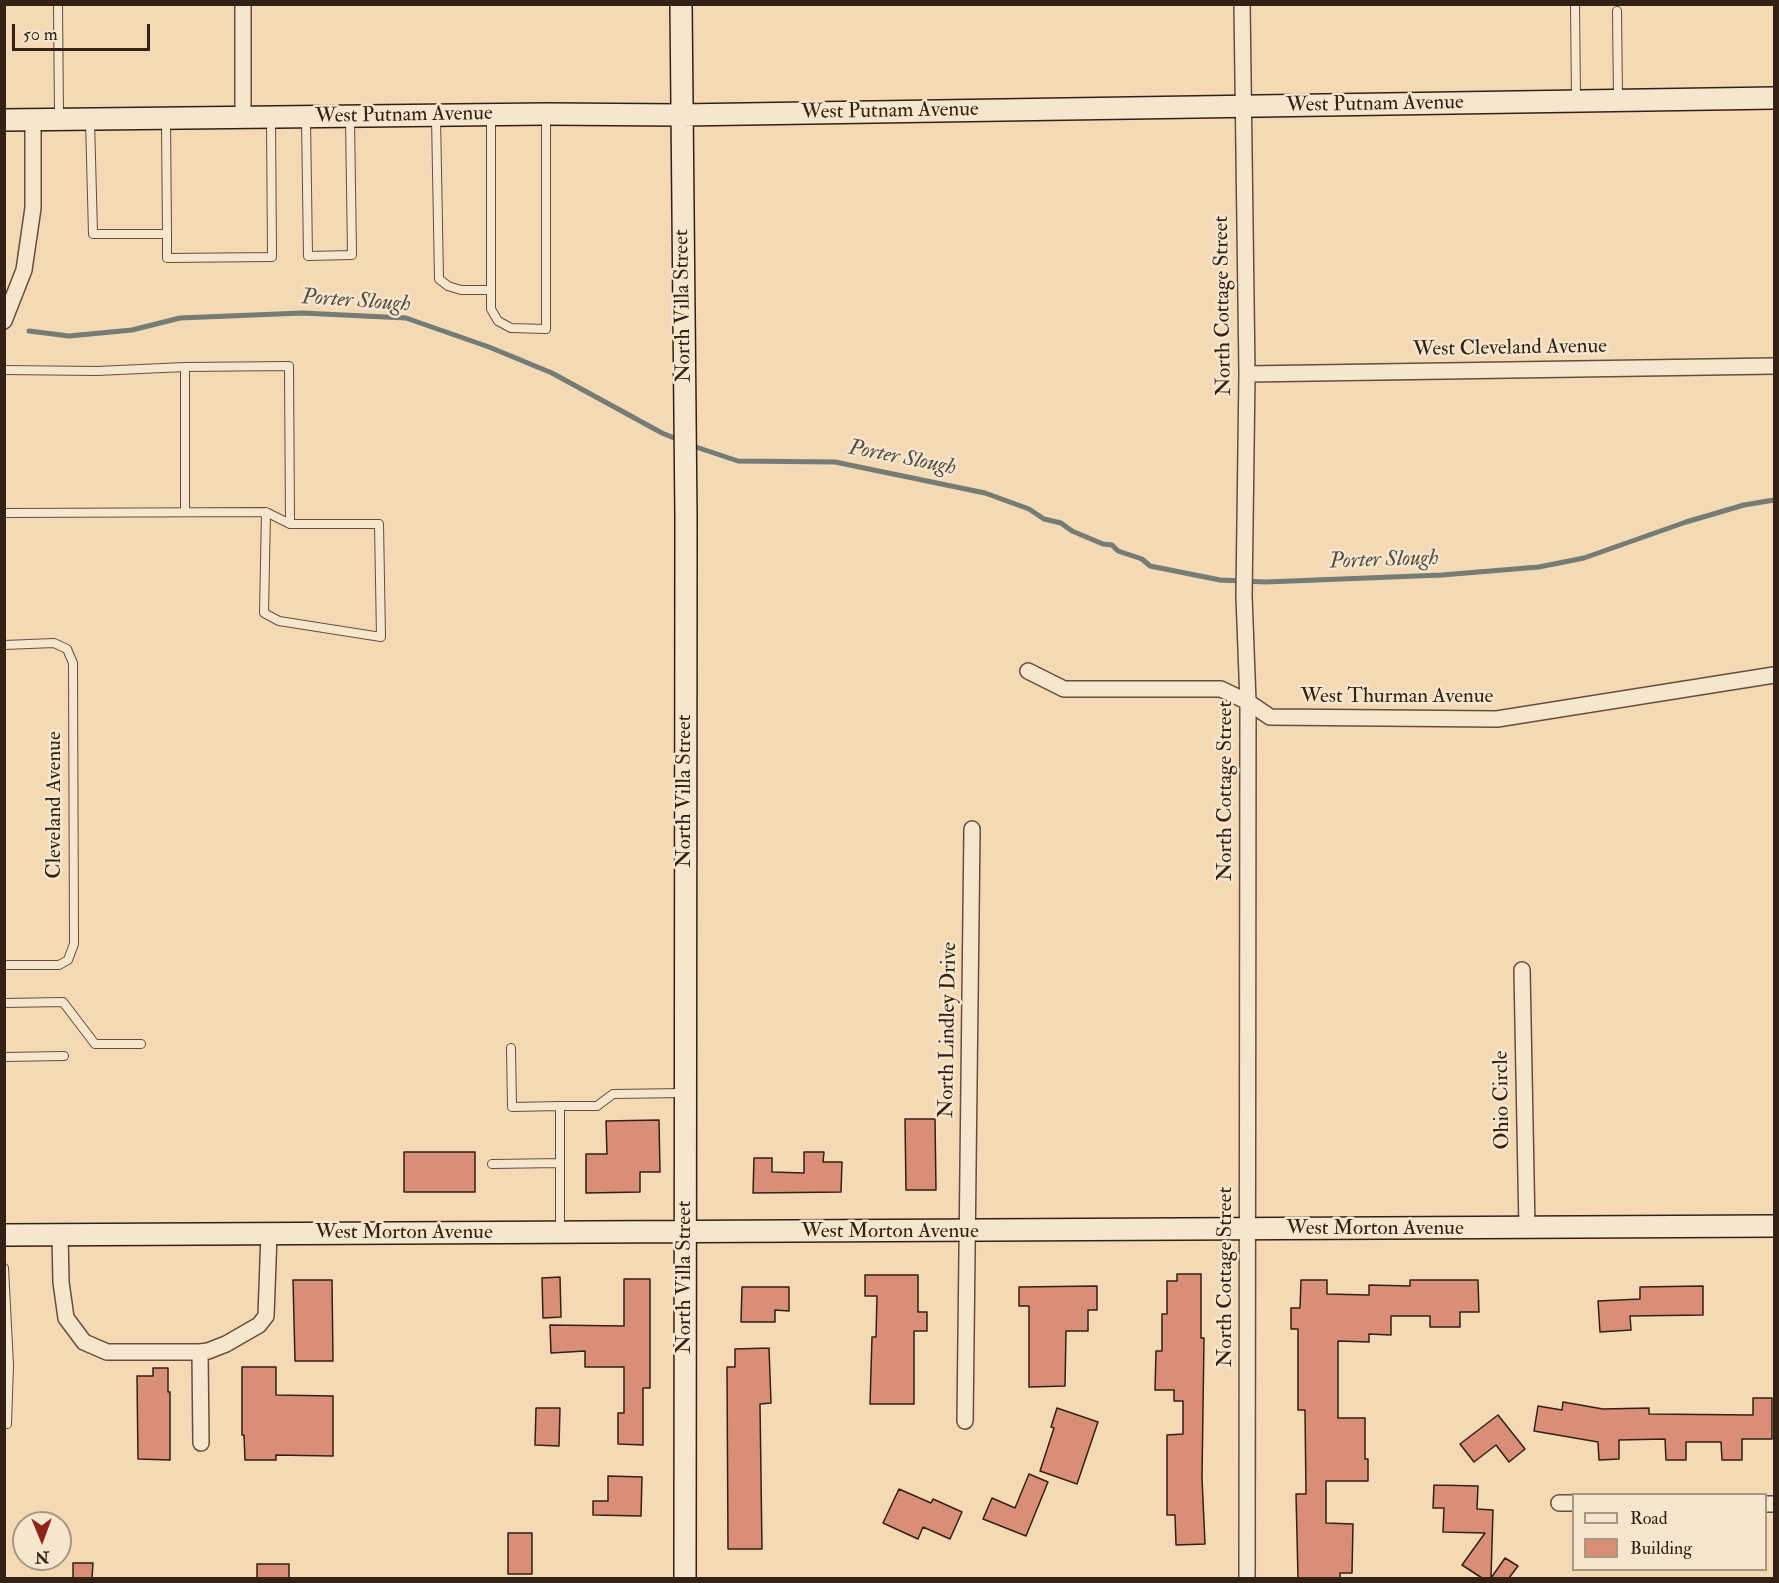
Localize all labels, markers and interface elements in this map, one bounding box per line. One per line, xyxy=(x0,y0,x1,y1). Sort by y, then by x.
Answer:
scale bar xyxy=(15,12,153,50)
text: 50 m xyxy=(23,23,58,46)
street label: West Putnam Avenue xyxy=(1286,91,1464,119)
street label: West Putnam Avenue xyxy=(801,98,979,126)
street label: West Putnam Avenue xyxy=(315,102,493,130)
street label: North Cottage Street xyxy=(1210,216,1238,396)
street label: North Villa Street xyxy=(670,229,698,383)
water label: Porter Slough xyxy=(301,285,411,319)
street label: West Cleveland Avenue xyxy=(1413,335,1607,363)
water label: Porter Slough xyxy=(846,436,958,482)
water label: Porter Slough xyxy=(1329,546,1439,576)
street label: West Thurman Avenue xyxy=(1301,684,1493,710)
street label: North Cottage Street xyxy=(1213,701,1239,881)
street label: North Villa Street xyxy=(672,714,698,868)
street label: Cleveland Avenue xyxy=(42,731,68,879)
street label: North Lindley Drive xyxy=(935,942,963,1118)
street label: Ohio Circle xyxy=(1490,1050,1516,1150)
street label: North Cottage Street xyxy=(1213,1187,1239,1367)
street label: North Villa Street xyxy=(672,1200,698,1354)
street label: West Morton Avenue xyxy=(1286,1216,1464,1242)
street label: West Morton Avenue xyxy=(801,1219,979,1245)
street label: West Morton Avenue xyxy=(315,1220,493,1246)
legend xyxy=(1572,1493,1767,1571)
text: Road xyxy=(1630,1507,1668,1530)
north arrow xyxy=(12,1511,72,1571)
text: Building xyxy=(1630,1537,1692,1560)
text: N xyxy=(35,1547,50,1567)

